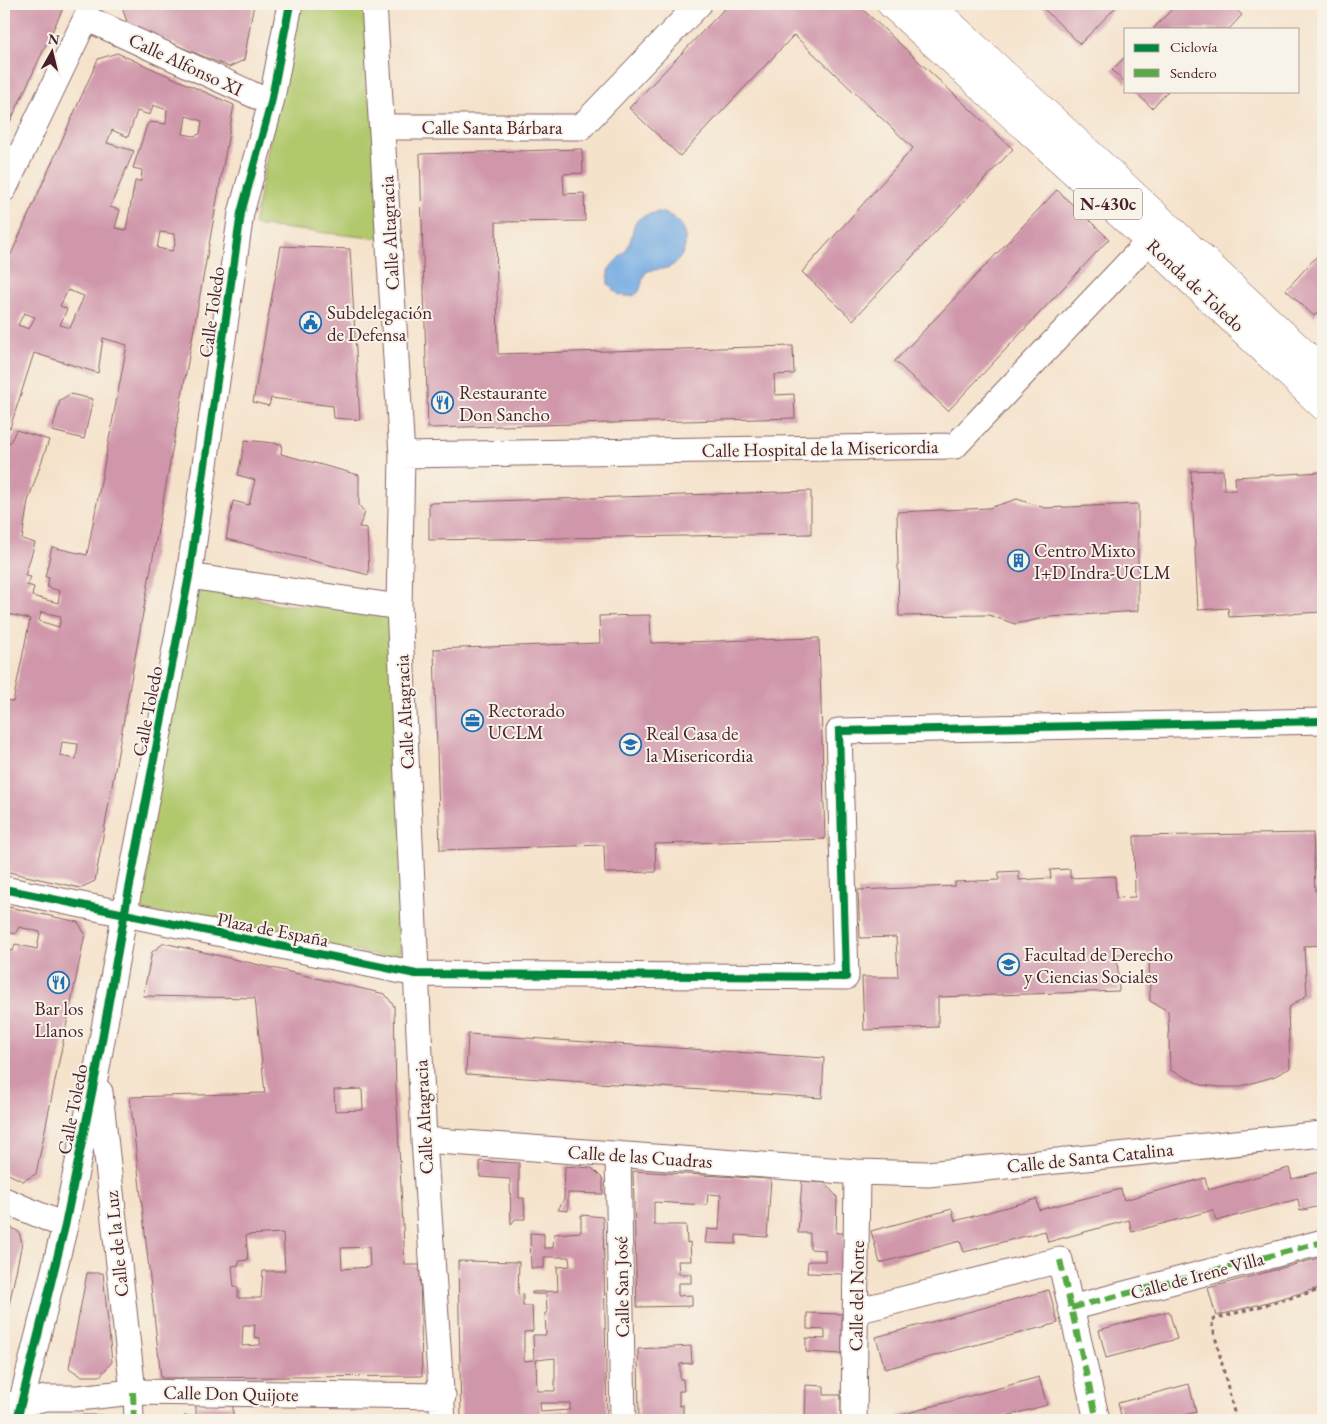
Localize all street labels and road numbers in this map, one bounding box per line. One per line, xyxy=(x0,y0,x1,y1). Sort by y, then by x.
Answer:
street label: Calle Alfonso XI xyxy=(125,27,247,102)
street label: Calle Santa Bárbara xyxy=(421,115,563,140)
street label: Calle Altagracia xyxy=(374,175,405,291)
road number: N-430c xyxy=(1074,188,1142,220)
street label: Ronda de Toledo xyxy=(1141,233,1250,337)
street label: Calle Toledo xyxy=(193,265,230,359)
street label: Calle Hospital de la Misericordia xyxy=(701,434,939,463)
street label: Calle Altagracia xyxy=(389,654,420,770)
street label: Calle Toledo xyxy=(126,664,169,759)
street label: Plaza de España xyxy=(215,906,331,953)
street label: Calle Altagracia xyxy=(408,1059,439,1175)
street label: Calle Toledo xyxy=(51,1062,94,1157)
street label: Calle de Santa Catalina xyxy=(1005,1136,1175,1179)
street label: Calle de las Cuadras xyxy=(567,1139,713,1174)
street label: Calle de la Luz xyxy=(98,1189,134,1298)
street label: Calle San José xyxy=(608,1236,635,1338)
street label: Calle del Norte xyxy=(843,1240,870,1352)
street label: Calle de Irene Villa xyxy=(1128,1246,1267,1305)
street label: Calle Don Quijote xyxy=(163,1380,299,1407)

